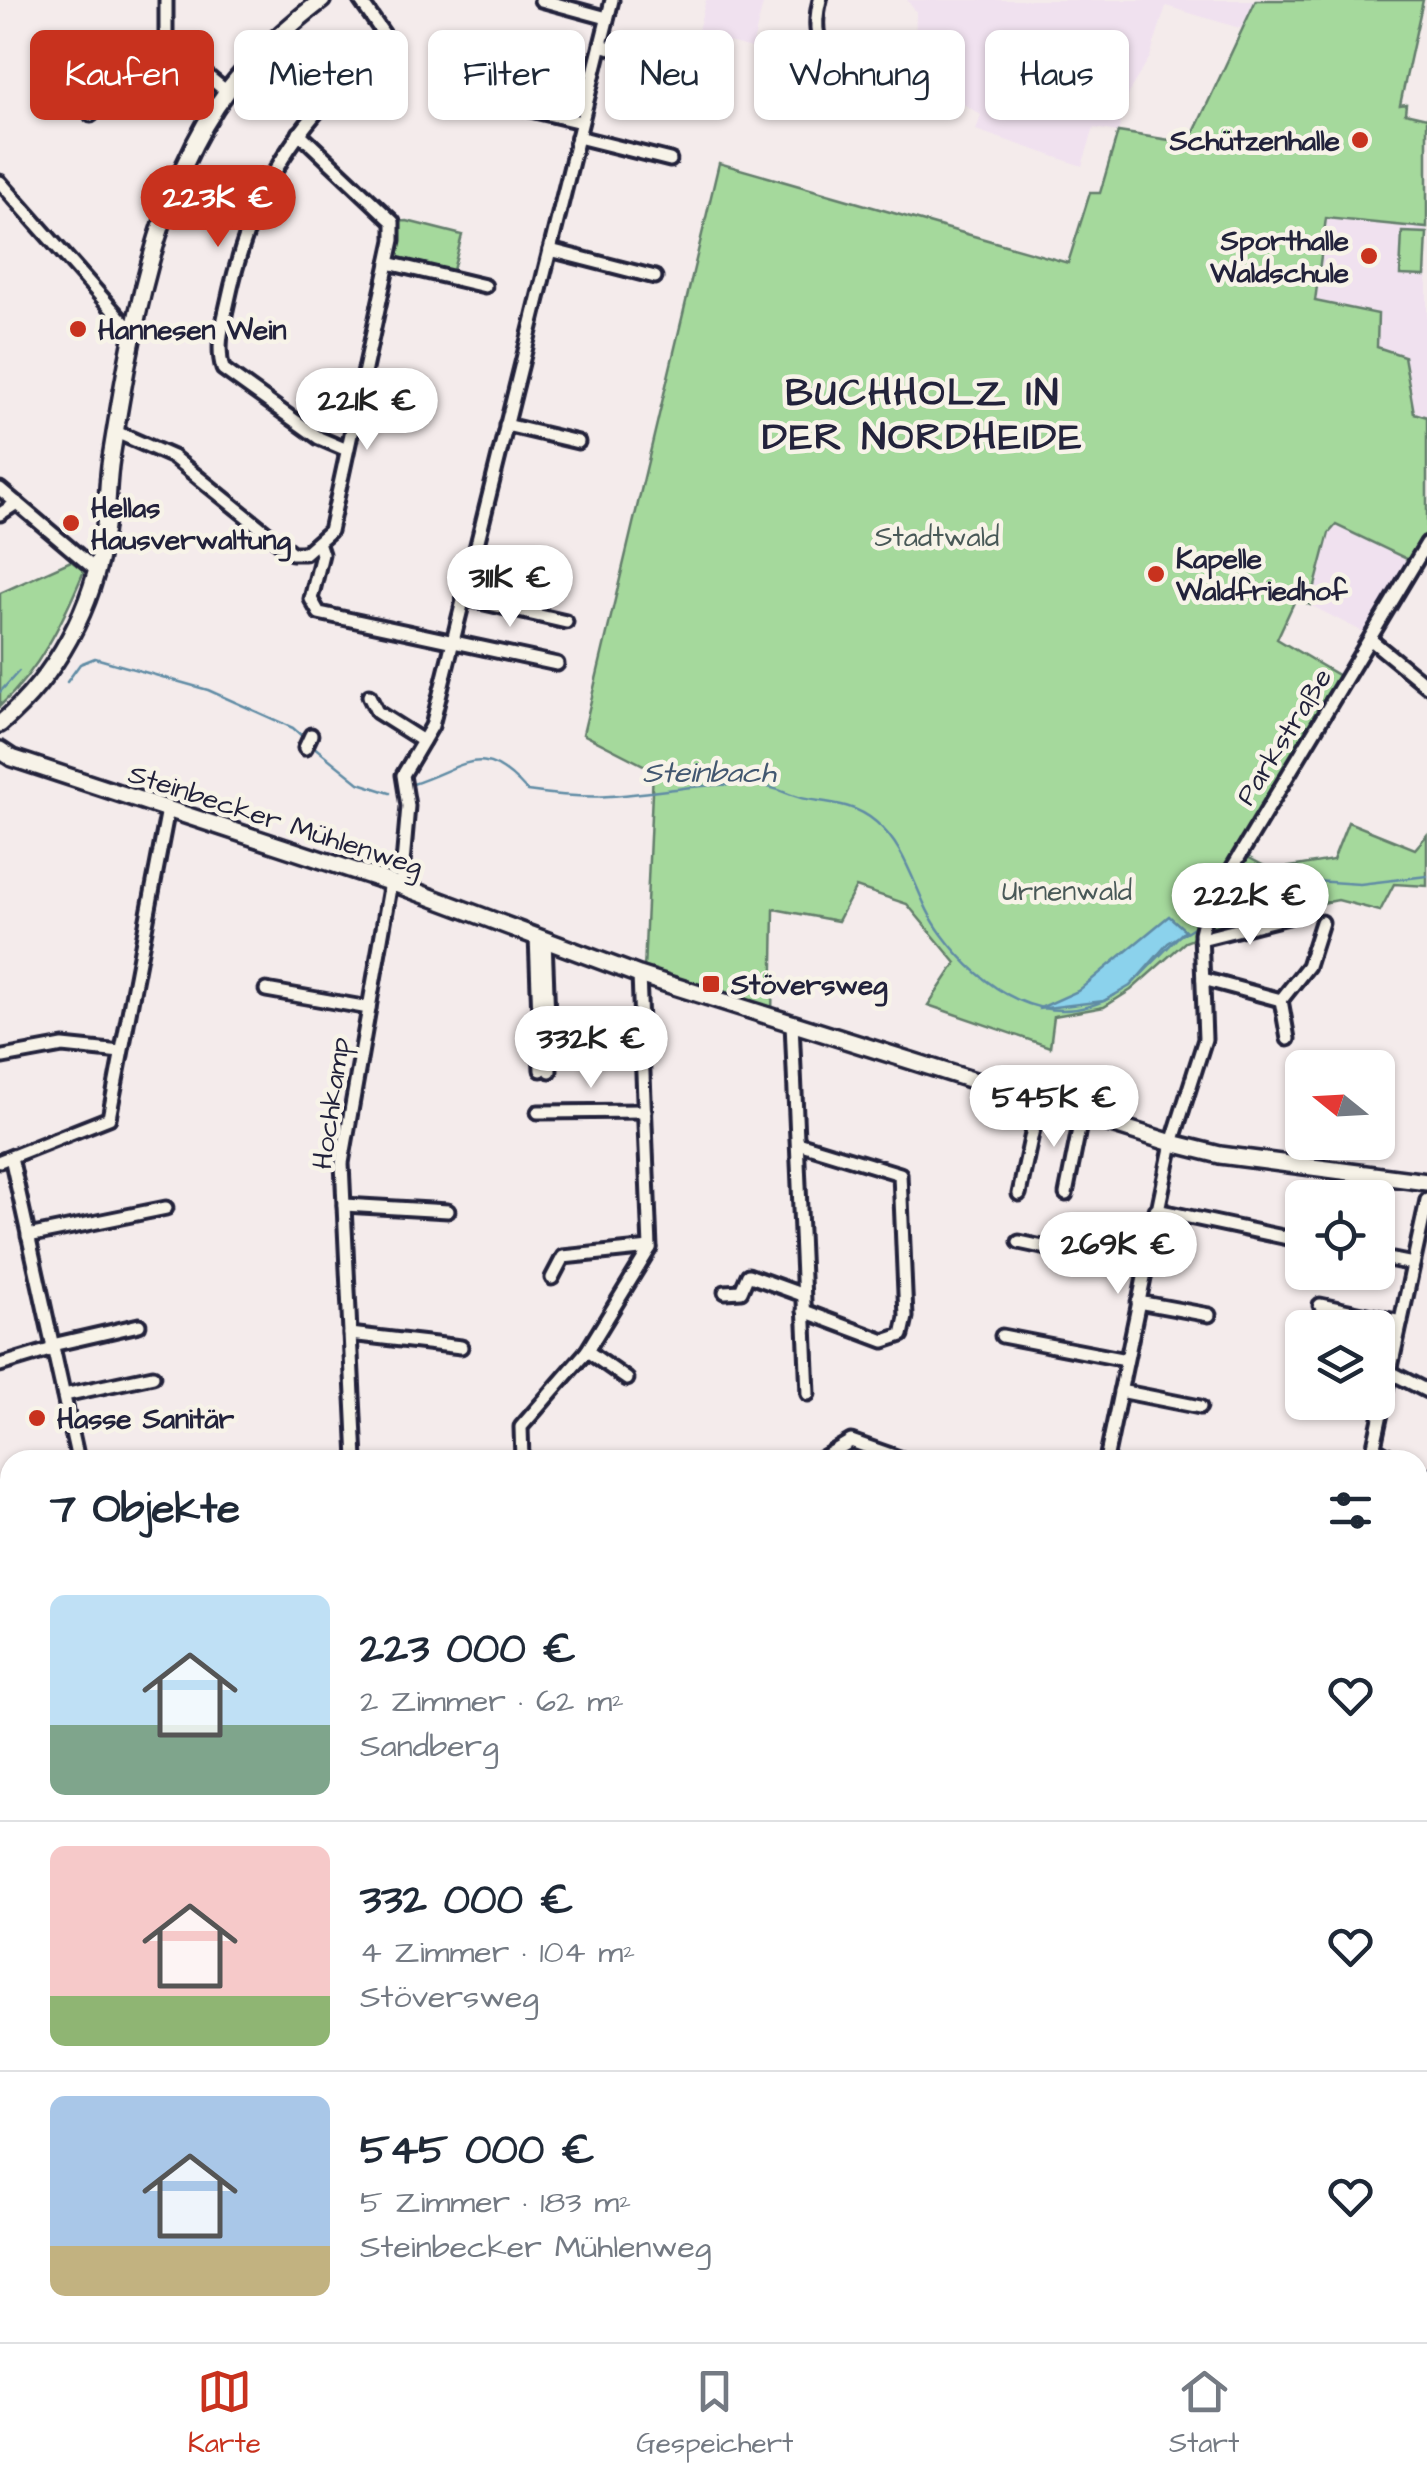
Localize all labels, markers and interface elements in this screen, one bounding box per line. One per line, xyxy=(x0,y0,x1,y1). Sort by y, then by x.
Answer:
chip: Kaufen xyxy=(30,30,214,120)
chip: Mieten xyxy=(234,30,408,120)
chip: Filter xyxy=(428,30,585,120)
chip: Neu xyxy=(605,30,734,120)
chip: Wohnung xyxy=(754,30,965,120)
chip: Haus xyxy=(985,30,1129,120)
place label: Schützenhalle xyxy=(1169,122,1340,161)
marker: Schützenhalle xyxy=(1349,129,1371,151)
pin: 223K € xyxy=(137,165,299,250)
text: 223K € xyxy=(163,175,273,220)
place label: Sporthalle Waldschule xyxy=(1209,222,1349,293)
marker: Sporthalle Waldschule xyxy=(1358,245,1380,267)
place label: Hannesen Wein xyxy=(98,311,286,350)
marker: Hannesen Wein xyxy=(67,318,89,340)
pin: 221K € xyxy=(286,368,448,453)
district label: BUCHHOLZ IN DER NORDHEIDE xyxy=(762,368,1084,464)
text: 221K € xyxy=(318,378,416,423)
place label: Hellas Hausverwaltung xyxy=(91,489,291,562)
marker: Hellas Hausverwaltung xyxy=(60,512,82,534)
park label: Stadtwald xyxy=(875,518,999,557)
place label: Kapelle Waldfriedhof xyxy=(1175,540,1349,611)
pin: 311K € xyxy=(429,545,591,630)
text: 311K € xyxy=(469,555,551,600)
marker: Kapelle Waldfriedhof xyxy=(1145,563,1167,585)
street label: Parkstraße xyxy=(1227,661,1342,813)
water label: Steinbach xyxy=(642,752,777,794)
street label: Steinbecker Mühlenweg xyxy=(123,754,428,887)
pin: 222K € xyxy=(1169,863,1331,948)
park label: Urnenwald xyxy=(1002,872,1132,911)
text: 222K € xyxy=(1194,873,1306,918)
place label: Stöversweg xyxy=(730,966,888,1007)
marker: Stöversweg xyxy=(700,973,722,995)
pin: 332K € xyxy=(510,1006,672,1091)
text: 332K € xyxy=(537,1016,645,1061)
street label: Hochkamp xyxy=(303,1035,360,1172)
north arrow xyxy=(1285,1050,1395,1160)
map controls xyxy=(1285,1050,1395,1420)
pin: 545K € xyxy=(973,1065,1135,1150)
text: 545K € xyxy=(992,1075,1116,1120)
button: locate xyxy=(1285,1180,1395,1290)
pin: 269K € xyxy=(1037,1212,1199,1297)
text: 269K € xyxy=(1061,1222,1175,1267)
button: layers xyxy=(1285,1310,1395,1420)
place label: Hasse Sanitär xyxy=(57,1400,235,1439)
marker: Hasse Sanitär xyxy=(26,1407,48,1429)
text: 7 Objekte xyxy=(50,1481,240,1539)
icon: filters xyxy=(1323,1483,1378,1538)
text: 223 000 € xyxy=(360,1621,576,1679)
icon: home xyxy=(130,1635,250,1755)
icon: heart xyxy=(1323,1668,1378,1723)
text: 2 Zimmer · 62 m² xyxy=(360,1679,624,1724)
text: Sandberg xyxy=(360,1724,499,1769)
text: 332 000 € xyxy=(360,1872,573,1930)
icon: home xyxy=(130,1886,250,2006)
icon: heart xyxy=(1323,1919,1378,1974)
text: 4 Zimmer · 104 m² xyxy=(360,1930,635,1975)
text: Stöversweg xyxy=(360,1975,539,2020)
text: 545 000 € xyxy=(360,2122,595,2180)
icon: home xyxy=(130,2136,250,2256)
icon: heart xyxy=(1323,2169,1378,2224)
text: 5 Zimmer · 183 m² xyxy=(360,2180,631,2225)
text: Steinbecker Mühlenweg xyxy=(360,2225,711,2270)
tab: Karte xyxy=(188,2364,261,2463)
tab: Gespeichert xyxy=(636,2364,793,2463)
tab: Start xyxy=(1169,2364,1239,2463)

